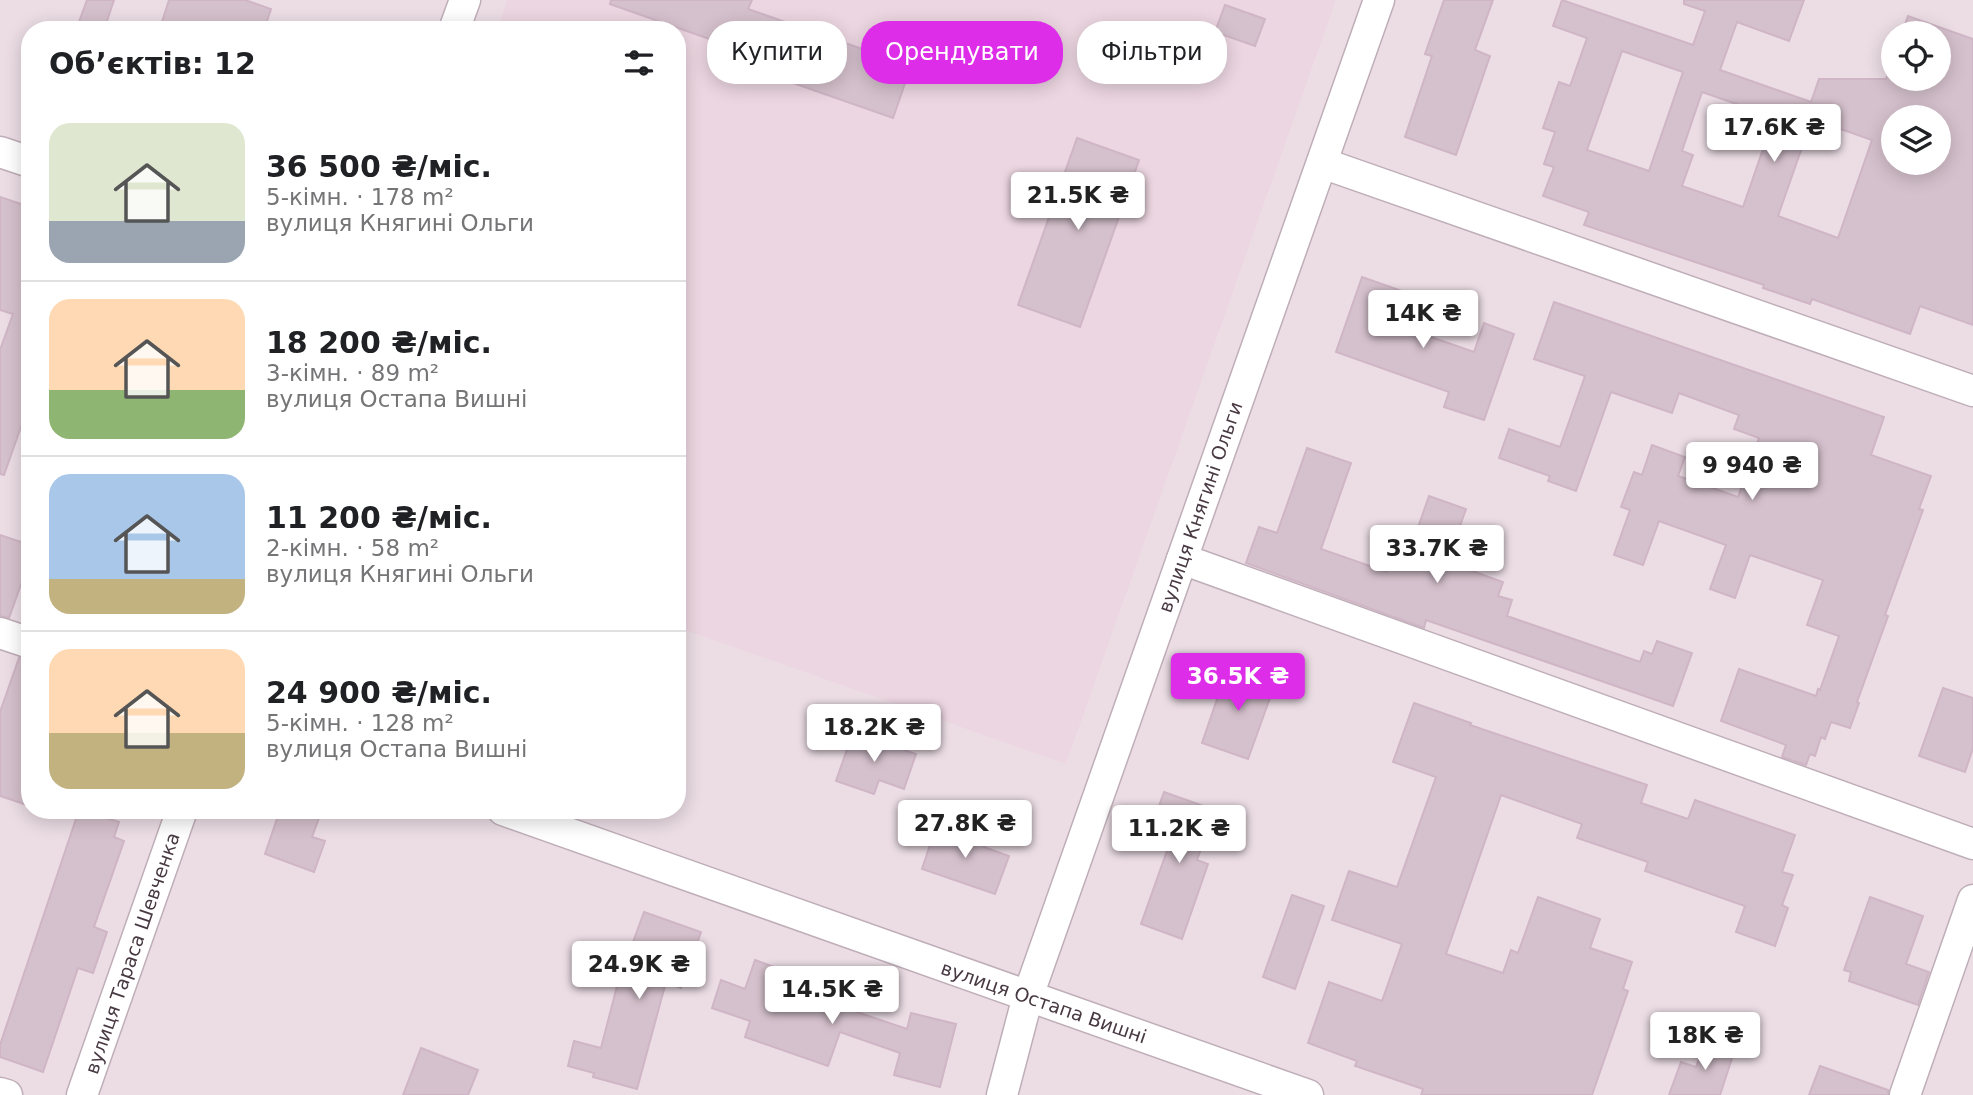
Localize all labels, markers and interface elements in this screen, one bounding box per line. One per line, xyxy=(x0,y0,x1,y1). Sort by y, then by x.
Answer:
chip: Купити xyxy=(707,21,847,84)
chip: Орендувати xyxy=(861,21,1063,84)
chip: Фільтри xyxy=(1077,21,1227,84)
map controls xyxy=(1881,21,1951,175)
button: locate xyxy=(1881,21,1951,91)
icon: filters xyxy=(620,44,658,82)
text: Об’єктів: 12 xyxy=(49,46,256,81)
pin: 17.6K ₴ xyxy=(1709,104,1839,164)
button: layers xyxy=(1881,105,1951,175)
text: 17.6K ₴ xyxy=(1723,114,1825,140)
text: 36 500 ₴/міс. xyxy=(266,149,492,184)
icon: home xyxy=(105,151,189,235)
pin: 21.5K ₴ xyxy=(1013,173,1143,232)
text: 21.5K ₴ xyxy=(1027,182,1129,208)
text: 5-кімн. · 178 m² xyxy=(266,184,454,210)
text: вулиця Княгині Ольги xyxy=(266,210,534,236)
pin: 14K ₴ xyxy=(1374,290,1472,350)
text: 14K ₴ xyxy=(1384,300,1462,326)
text: 18 200 ₴/міс. xyxy=(266,325,492,360)
icon: home xyxy=(105,327,189,411)
text: 3-кімн. · 89 m² xyxy=(266,360,439,386)
text: вулиця Остапа Вишні xyxy=(266,386,528,412)
street label: вулиця Княгині Ольги xyxy=(1154,399,1246,615)
pin: 9 940 ₴ xyxy=(1687,442,1817,502)
text: 9 940 ₴ xyxy=(1702,452,1802,478)
text: 11 200 ₴/міс. xyxy=(266,500,492,535)
icon: home xyxy=(105,502,189,586)
pin: 33.7K ₴ xyxy=(1372,526,1502,585)
text: 2-кімн. · 58 m² xyxy=(266,535,439,561)
text: 33.7K ₴ xyxy=(1386,535,1488,561)
text: вулиця Княгині Ольги xyxy=(266,561,534,587)
pin: 36.5K ₴ xyxy=(1173,654,1303,713)
text: 36.5K ₴ xyxy=(1187,663,1289,689)
text: 24 900 ₴/міс. xyxy=(266,675,492,710)
icon: home xyxy=(105,677,189,761)
pin: 18.2K ₴ xyxy=(809,704,939,764)
text: 5-кімн. · 128 m² xyxy=(266,710,454,736)
text: 18.2K ₴ xyxy=(823,714,925,740)
text: вулиця Остапа Вишні xyxy=(266,736,528,762)
pin: 27.8K ₴ xyxy=(900,800,1030,860)
pin: 11.2K ₴ xyxy=(1114,806,1244,865)
text: 27.8K ₴ xyxy=(914,810,1016,836)
text: 11.2K ₴ xyxy=(1128,815,1230,841)
street label: вулиця Тараса Шевченка xyxy=(80,829,184,1077)
pin: 24.9K ₴ xyxy=(574,942,704,1001)
text: 24.9K ₴ xyxy=(588,951,690,977)
street label: вулиця Остапа Вишні xyxy=(938,956,1150,1048)
pin: 14.5K ₴ xyxy=(767,967,897,1026)
text: 14.5K ₴ xyxy=(781,976,883,1002)
pin: 18K ₴ xyxy=(1656,1012,1754,1072)
text: 18K ₴ xyxy=(1666,1022,1744,1048)

